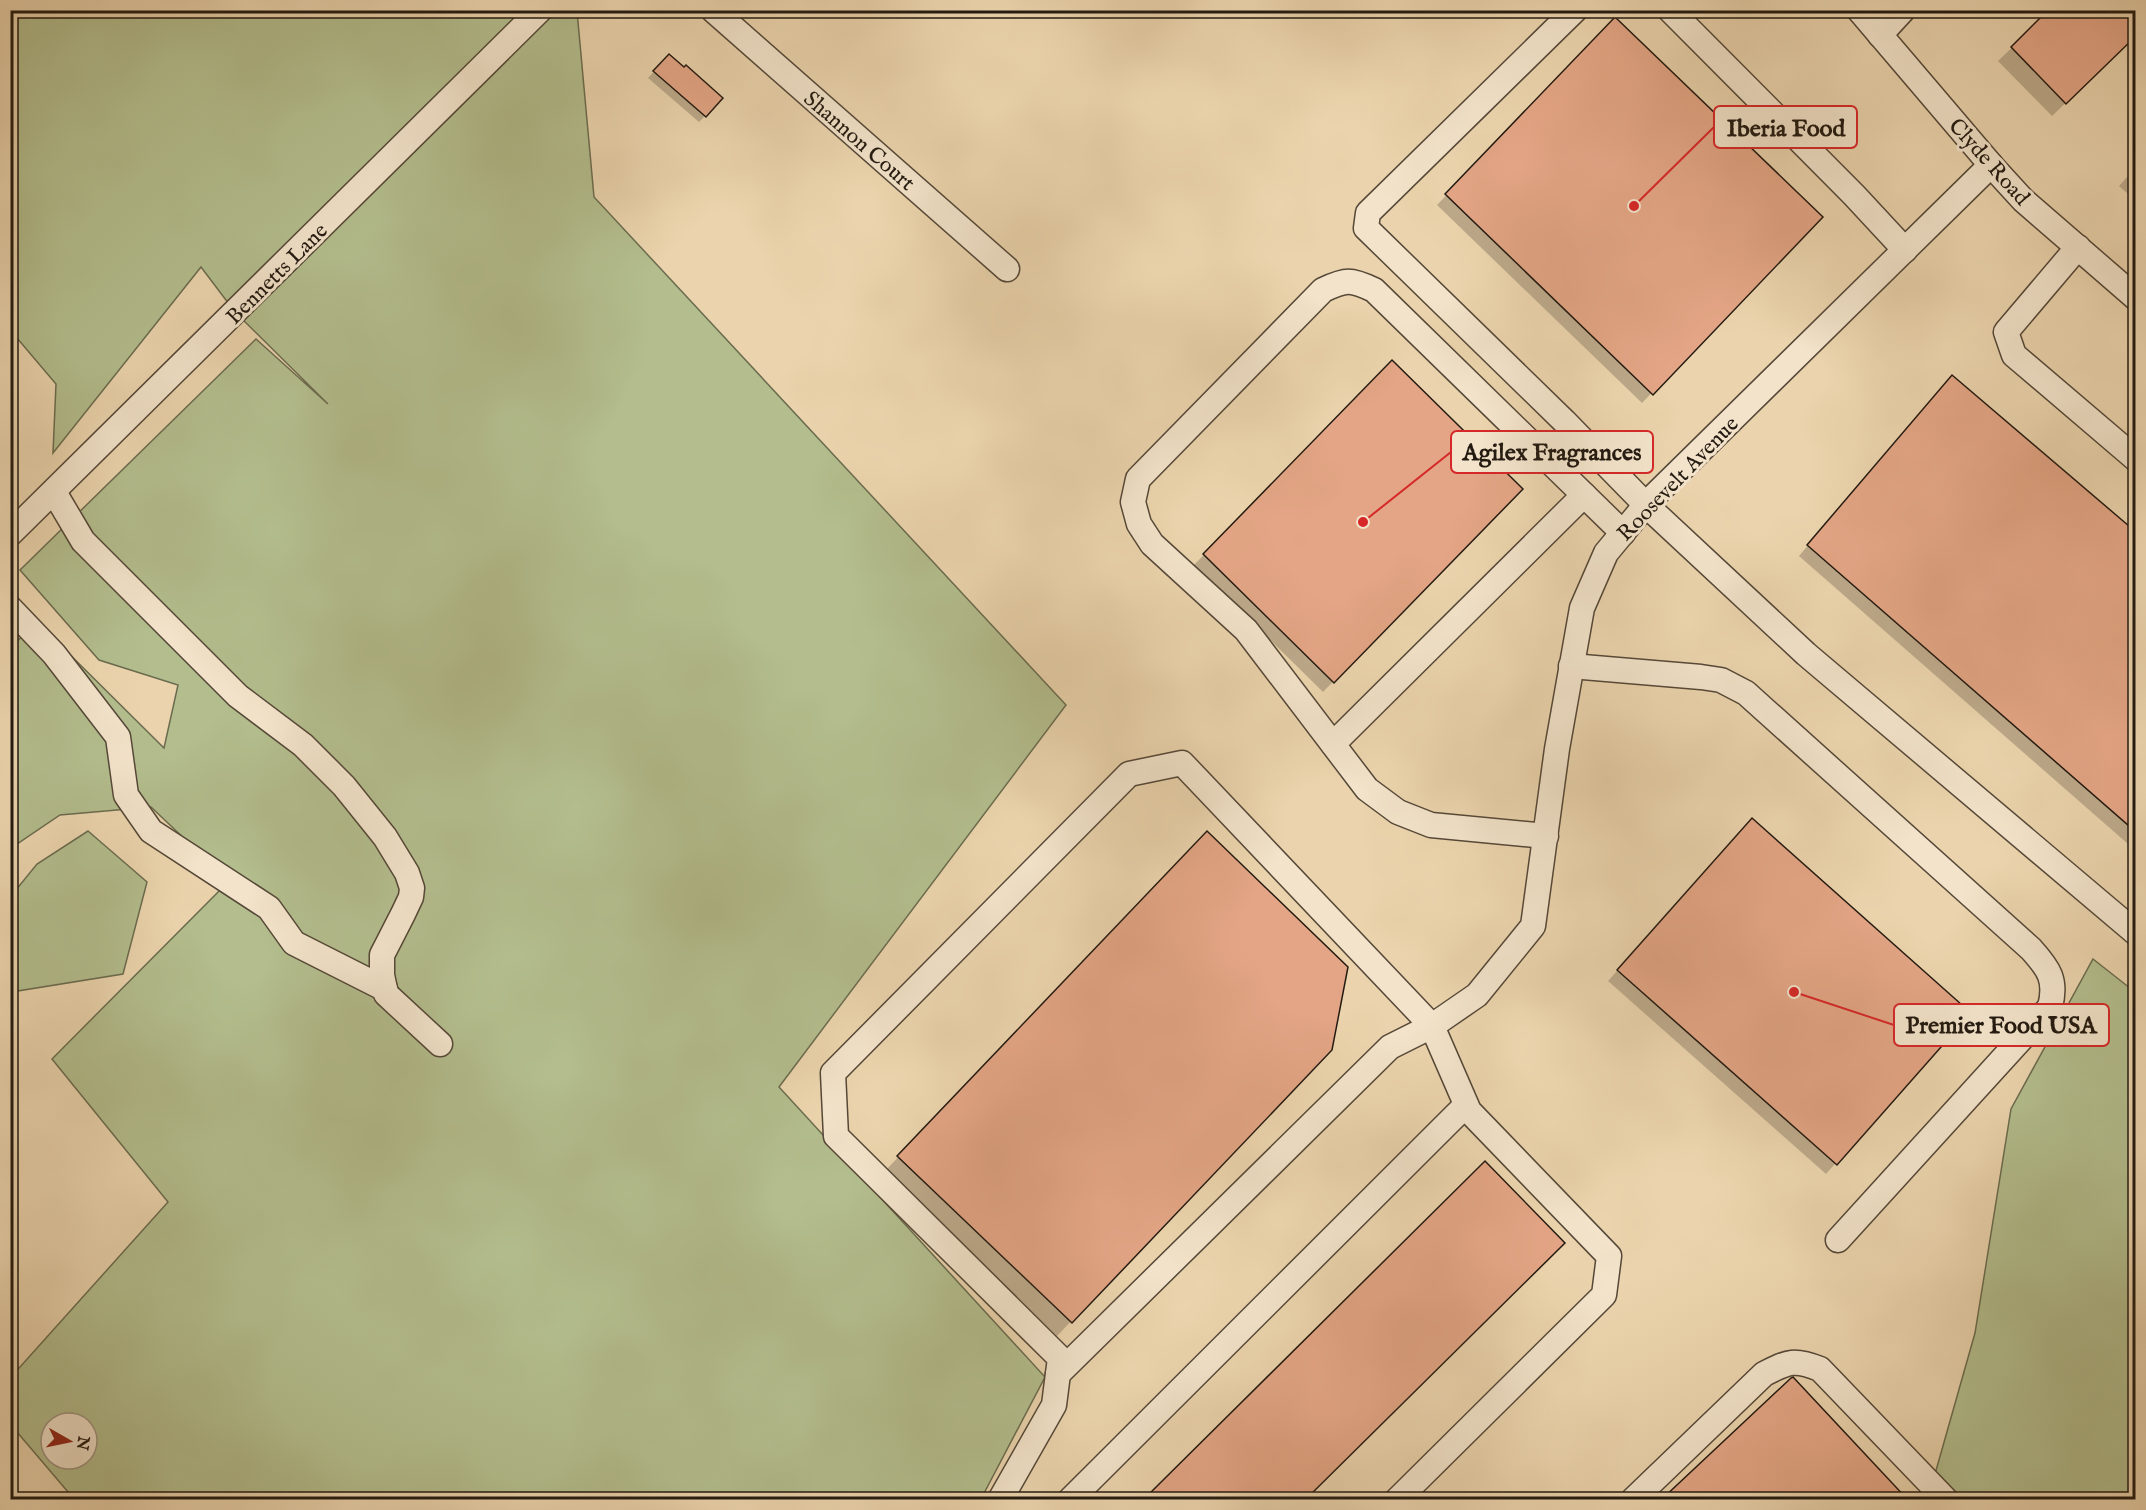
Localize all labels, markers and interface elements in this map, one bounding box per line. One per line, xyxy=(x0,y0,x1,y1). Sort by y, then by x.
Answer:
street label: Shannon Court xyxy=(797,85,921,198)
callout: Iberia Food xyxy=(1714,106,1857,148)
street label: Clyde Road xyxy=(1942,113,2035,212)
text: Iberia Food xyxy=(1727,114,1847,145)
street label: Bennetts Lane xyxy=(221,218,334,331)
street label: Roosevelt Avenue xyxy=(1612,411,1745,548)
callout: Agilex Fragrances xyxy=(1451,431,1653,473)
text: Agilex Fragrances xyxy=(1462,438,1642,469)
callout: Premier Food USA xyxy=(1894,1004,2109,1046)
text: Premier Food USA xyxy=(1905,1011,2098,1042)
north arrow xyxy=(39,1411,99,1471)
text: N xyxy=(71,1434,93,1452)

